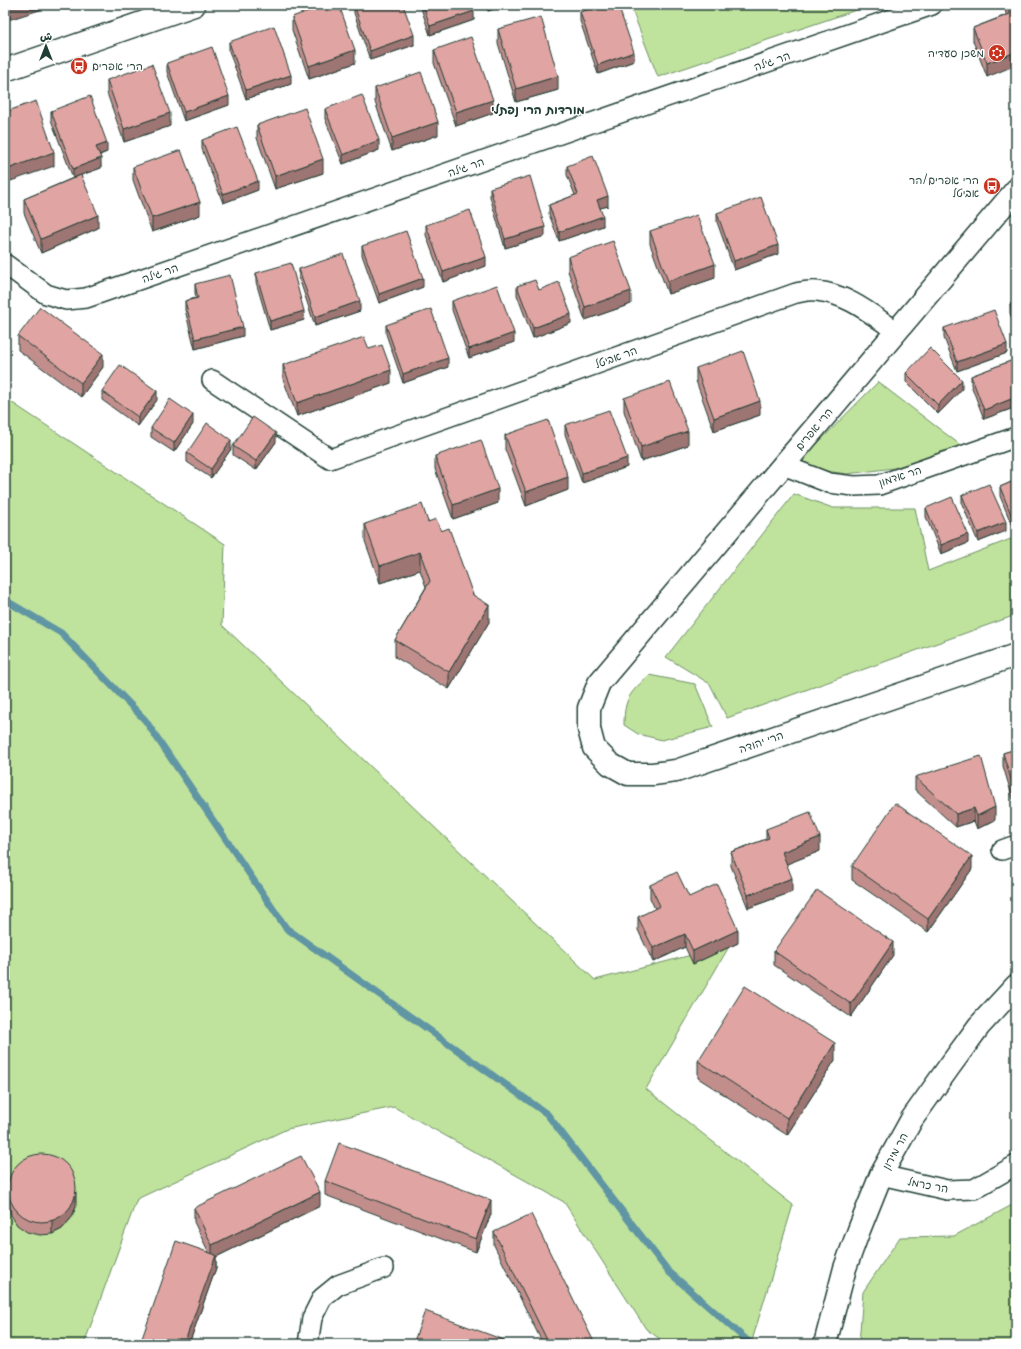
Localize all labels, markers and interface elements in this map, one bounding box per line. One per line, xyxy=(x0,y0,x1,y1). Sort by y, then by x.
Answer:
north arrow xyxy=(26,26,66,66)
text: ش xyxy=(40,28,52,43)
synagogue icon: משכן סעדיה xyxy=(987,43,1007,63)
place label: משכן סעדיה xyxy=(928,45,984,60)
street label: הר גילה xyxy=(752,47,792,74)
bus stop icon: הרי אפרים xyxy=(69,56,89,76)
place label: הרי אפרים xyxy=(92,58,143,73)
district label: מורדות הרי נפתלי xyxy=(491,101,585,118)
street label: הר גילה xyxy=(446,153,486,180)
place label: הרי אפרים/הר אביטל xyxy=(909,172,979,200)
bus stop icon: הרי אפרים/הר אביטל xyxy=(982,176,1002,196)
street label: הר גילה xyxy=(140,259,180,286)
street label: הר אביטל xyxy=(593,342,639,371)
street label: הרי אפרים xyxy=(792,404,836,453)
street label: הר אדמון xyxy=(876,462,923,490)
street label: הרי יהודה xyxy=(736,727,785,756)
street label: הר מירון xyxy=(878,1130,911,1172)
street label: הר כרמל xyxy=(906,1173,950,1196)

